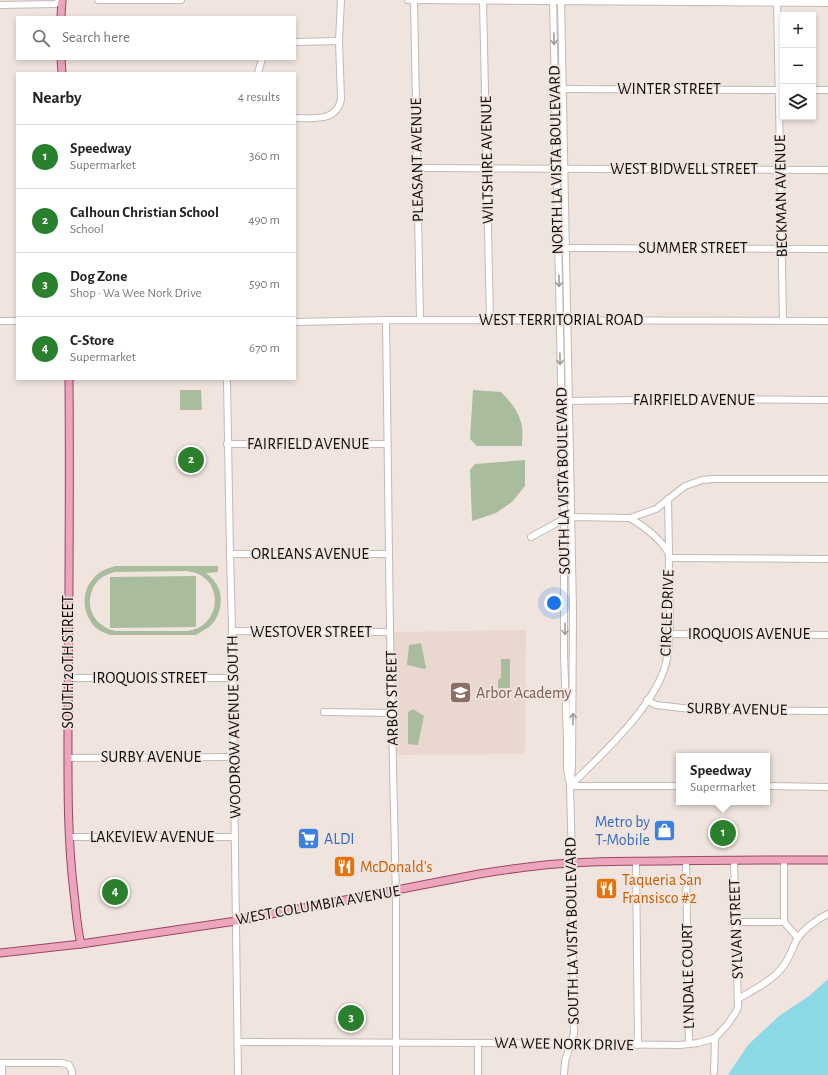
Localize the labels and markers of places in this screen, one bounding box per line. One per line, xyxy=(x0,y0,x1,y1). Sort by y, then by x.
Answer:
pin: 2 xyxy=(178,445,204,475)
school or university icon: Arbor Academy xyxy=(447,680,473,706)
place label: Arbor Academy xyxy=(476,685,571,702)
place label: Metro by T-Mobile xyxy=(595,814,650,848)
shop icon: Metro by T-Mobile xyxy=(652,818,678,844)
pin: 1 xyxy=(710,818,736,848)
supermarket icon: ALDI xyxy=(295,826,321,852)
place label: ALDI xyxy=(324,831,355,847)
restaurant icon: McDonald's xyxy=(332,854,358,880)
place label: McDonald's xyxy=(360,859,433,875)
place label: Taqueria San Fransisco #2 xyxy=(622,872,702,906)
restaurant icon: Taqueria San Fransisco #2 xyxy=(594,876,620,902)
pin: 4 xyxy=(102,877,128,907)
pin: 3 xyxy=(338,1003,364,1033)

